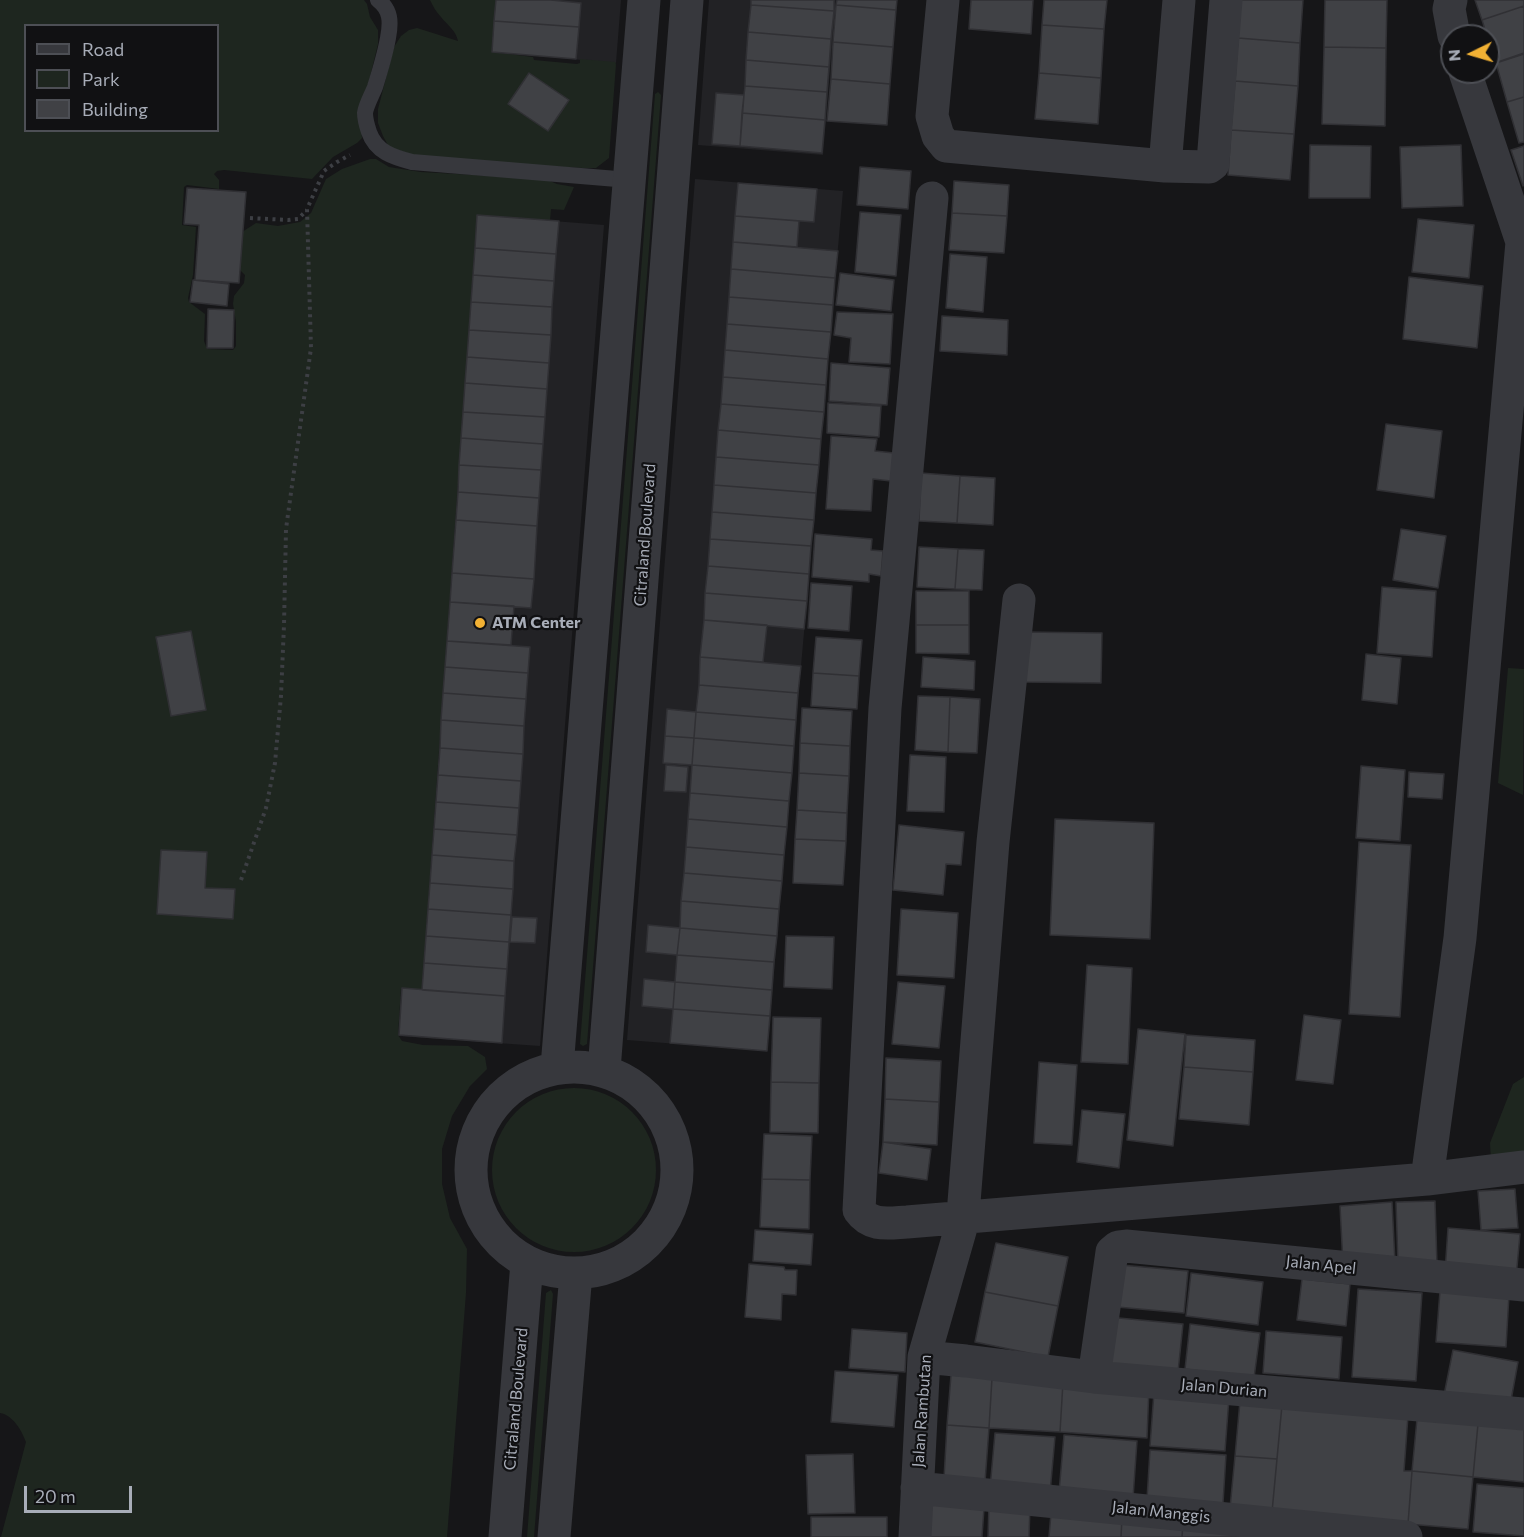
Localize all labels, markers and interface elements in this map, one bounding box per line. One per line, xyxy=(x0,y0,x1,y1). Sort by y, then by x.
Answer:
legend xyxy=(24,24,219,132)
north arrow xyxy=(1440,24,1500,84)
text: Road xyxy=(82,38,124,60)
text: N xyxy=(1444,49,1464,62)
text: Park xyxy=(82,68,120,90)
text: Building xyxy=(82,98,148,120)
street label: Citraland Boulevard xyxy=(630,463,660,607)
place label: ATM Center xyxy=(492,613,581,633)
marker: ATM Center xyxy=(473,616,487,630)
street label: Jalan Apel xyxy=(1285,1252,1357,1278)
street label: Citraland Boulevard xyxy=(500,1327,532,1471)
street label: Jalan Rambutan xyxy=(908,1354,936,1468)
street label: Jalan Durian xyxy=(1180,1375,1268,1401)
scale bar xyxy=(27,1474,135,1512)
text: 20 m xyxy=(35,1485,76,1507)
street label: Jalan Manggis xyxy=(1111,1497,1211,1527)

